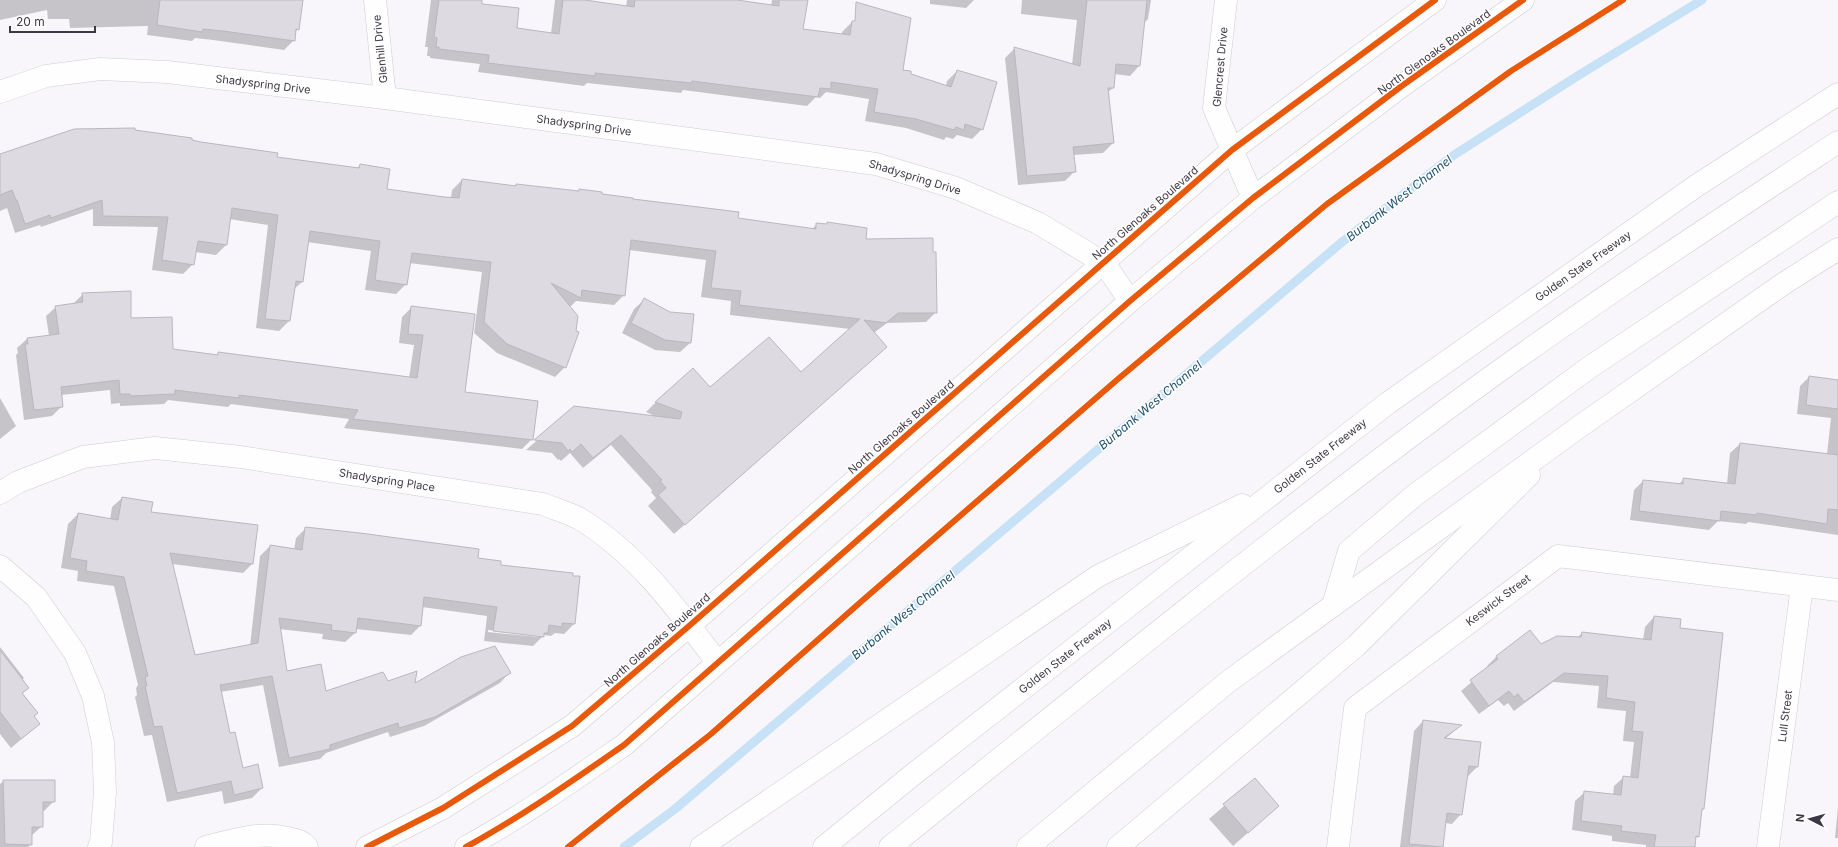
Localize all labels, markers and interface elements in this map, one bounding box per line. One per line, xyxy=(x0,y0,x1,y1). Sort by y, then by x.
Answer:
street label: North Glenoaks Boulevard xyxy=(1375,6,1493,98)
scale bar xyxy=(10,8,95,34)
text: 20 m xyxy=(16,14,45,29)
street label: Glenhill Drive xyxy=(369,14,391,84)
street label: Glencrest Drive xyxy=(1210,26,1230,108)
street label: Shadyspring Drive xyxy=(215,71,311,97)
street label: Shadyspring Drive xyxy=(536,111,632,139)
water label: Burbank West Channel xyxy=(1343,152,1455,244)
street label: Shadyspring Drive xyxy=(867,156,963,198)
street label: North Glenoaks Boulevard xyxy=(1089,163,1201,263)
street label: Golden State Freeway xyxy=(1532,228,1634,304)
water label: Burbank West Channel xyxy=(1095,357,1205,453)
street label: North Glenoaks Boulevard xyxy=(845,377,957,477)
street label: Golden State Freeway xyxy=(1271,415,1369,497)
street label: Shadyspring Place xyxy=(338,465,436,495)
water label: Burbank West Channel xyxy=(848,567,958,663)
street label: Keswick Street xyxy=(1463,571,1533,629)
street label: North Glenoaks Boulevard xyxy=(601,590,713,690)
street label: Golden State Freeway xyxy=(1016,615,1114,697)
street label: Lull Street xyxy=(1775,689,1795,743)
north arrow xyxy=(1790,799,1830,839)
text: N xyxy=(1793,813,1807,823)

